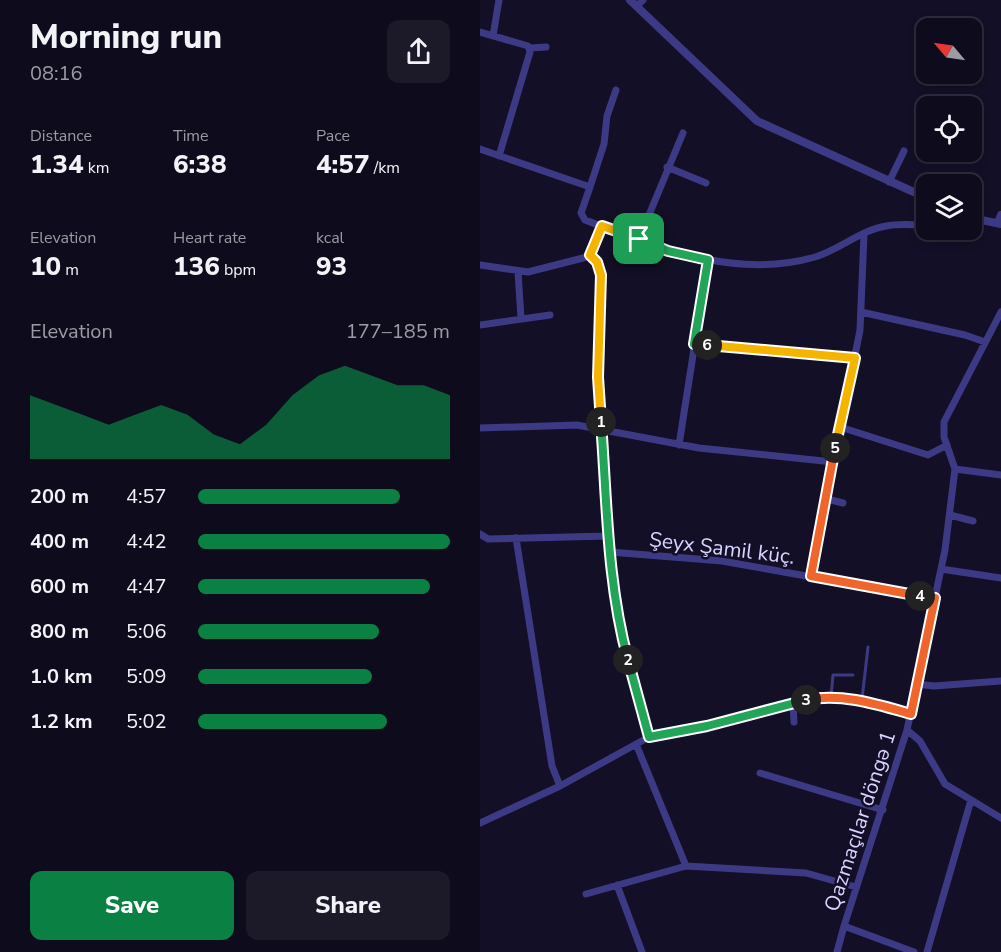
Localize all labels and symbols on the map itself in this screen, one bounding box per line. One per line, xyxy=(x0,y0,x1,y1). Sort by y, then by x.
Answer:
north arrow xyxy=(916,18,982,84)
pin xyxy=(613,213,664,264)
pin: 6 xyxy=(692,330,722,360)
pin: 1 xyxy=(586,407,616,437)
pin: 5 xyxy=(820,433,850,463)
street label: Şeyx Şamil küç. xyxy=(648,525,796,571)
pin: 4 xyxy=(905,581,935,611)
pin: 2 xyxy=(613,645,643,675)
pin: 3 xyxy=(791,685,821,715)
street label: Qazmaçılar döngə 1 xyxy=(818,727,902,915)

